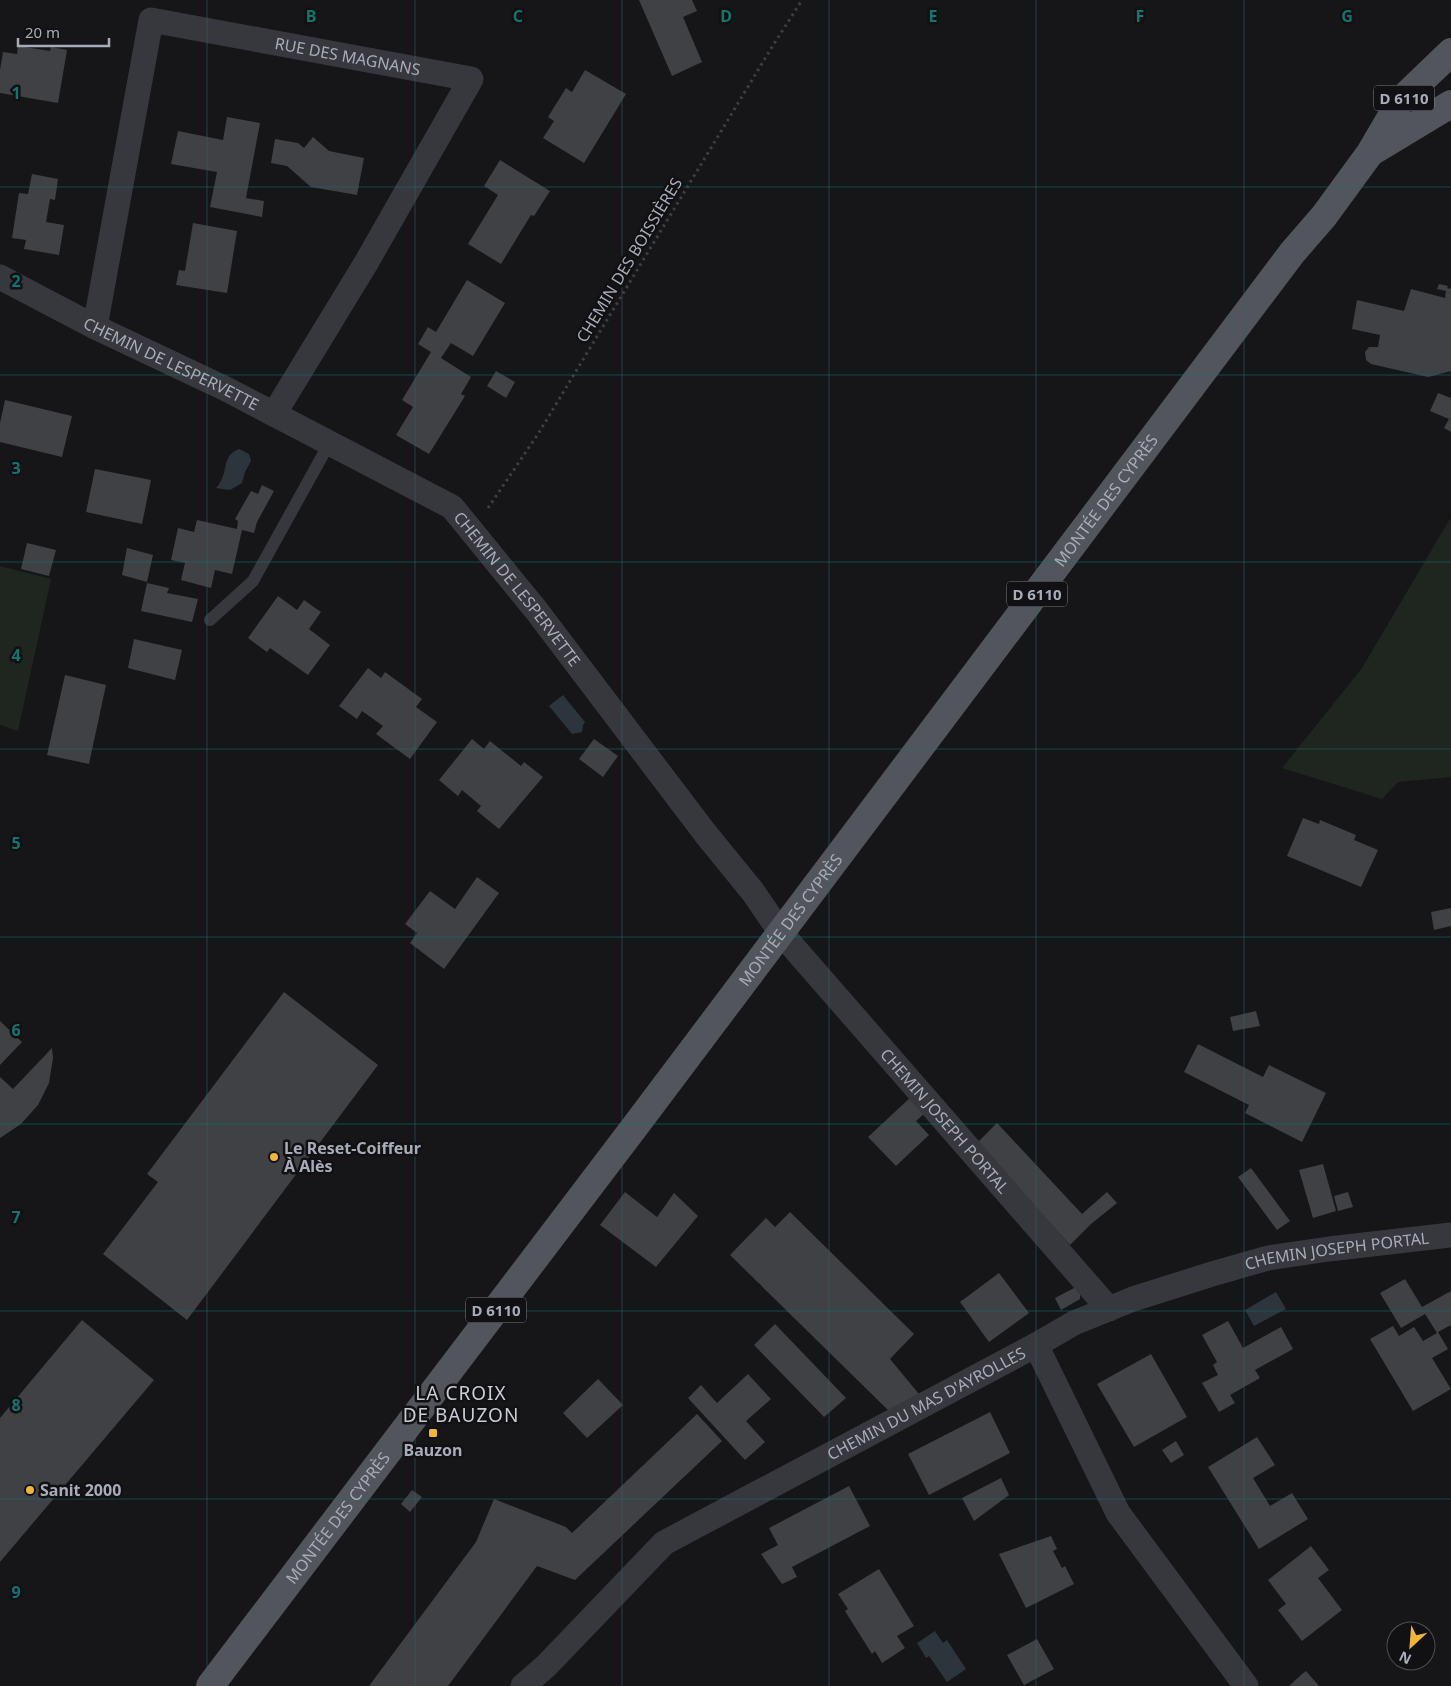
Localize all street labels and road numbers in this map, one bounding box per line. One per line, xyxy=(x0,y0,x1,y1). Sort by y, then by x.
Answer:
street label: RUE DES MAGNANS xyxy=(273,32,422,81)
road number: D 6110 xyxy=(1374,86,1434,110)
street label: CHEMIN DES BOISSIÈRES xyxy=(571,173,687,346)
street label: CHEMIN DE LESPERVETTE xyxy=(80,312,263,415)
street label: MONTÉE DES CYPRÈS xyxy=(1049,430,1163,571)
street label: CHEMIN DE LESPERVETTE xyxy=(449,507,586,671)
road number: D 6110 xyxy=(1007,582,1067,606)
street label: MONTÉE DES CYPRÈS xyxy=(733,849,847,991)
street label: CHEMIN JOSEPH PORTAL xyxy=(875,1044,1014,1198)
street label: CHEMIN JOSEPH PORTAL xyxy=(1242,1227,1430,1275)
road number: D 6110 xyxy=(466,1298,526,1322)
street label: CHEMIN DU MAS D'AYROLLES xyxy=(823,1341,1030,1465)
street label: MONTÉE DES CYPRÈS xyxy=(280,1447,395,1588)

